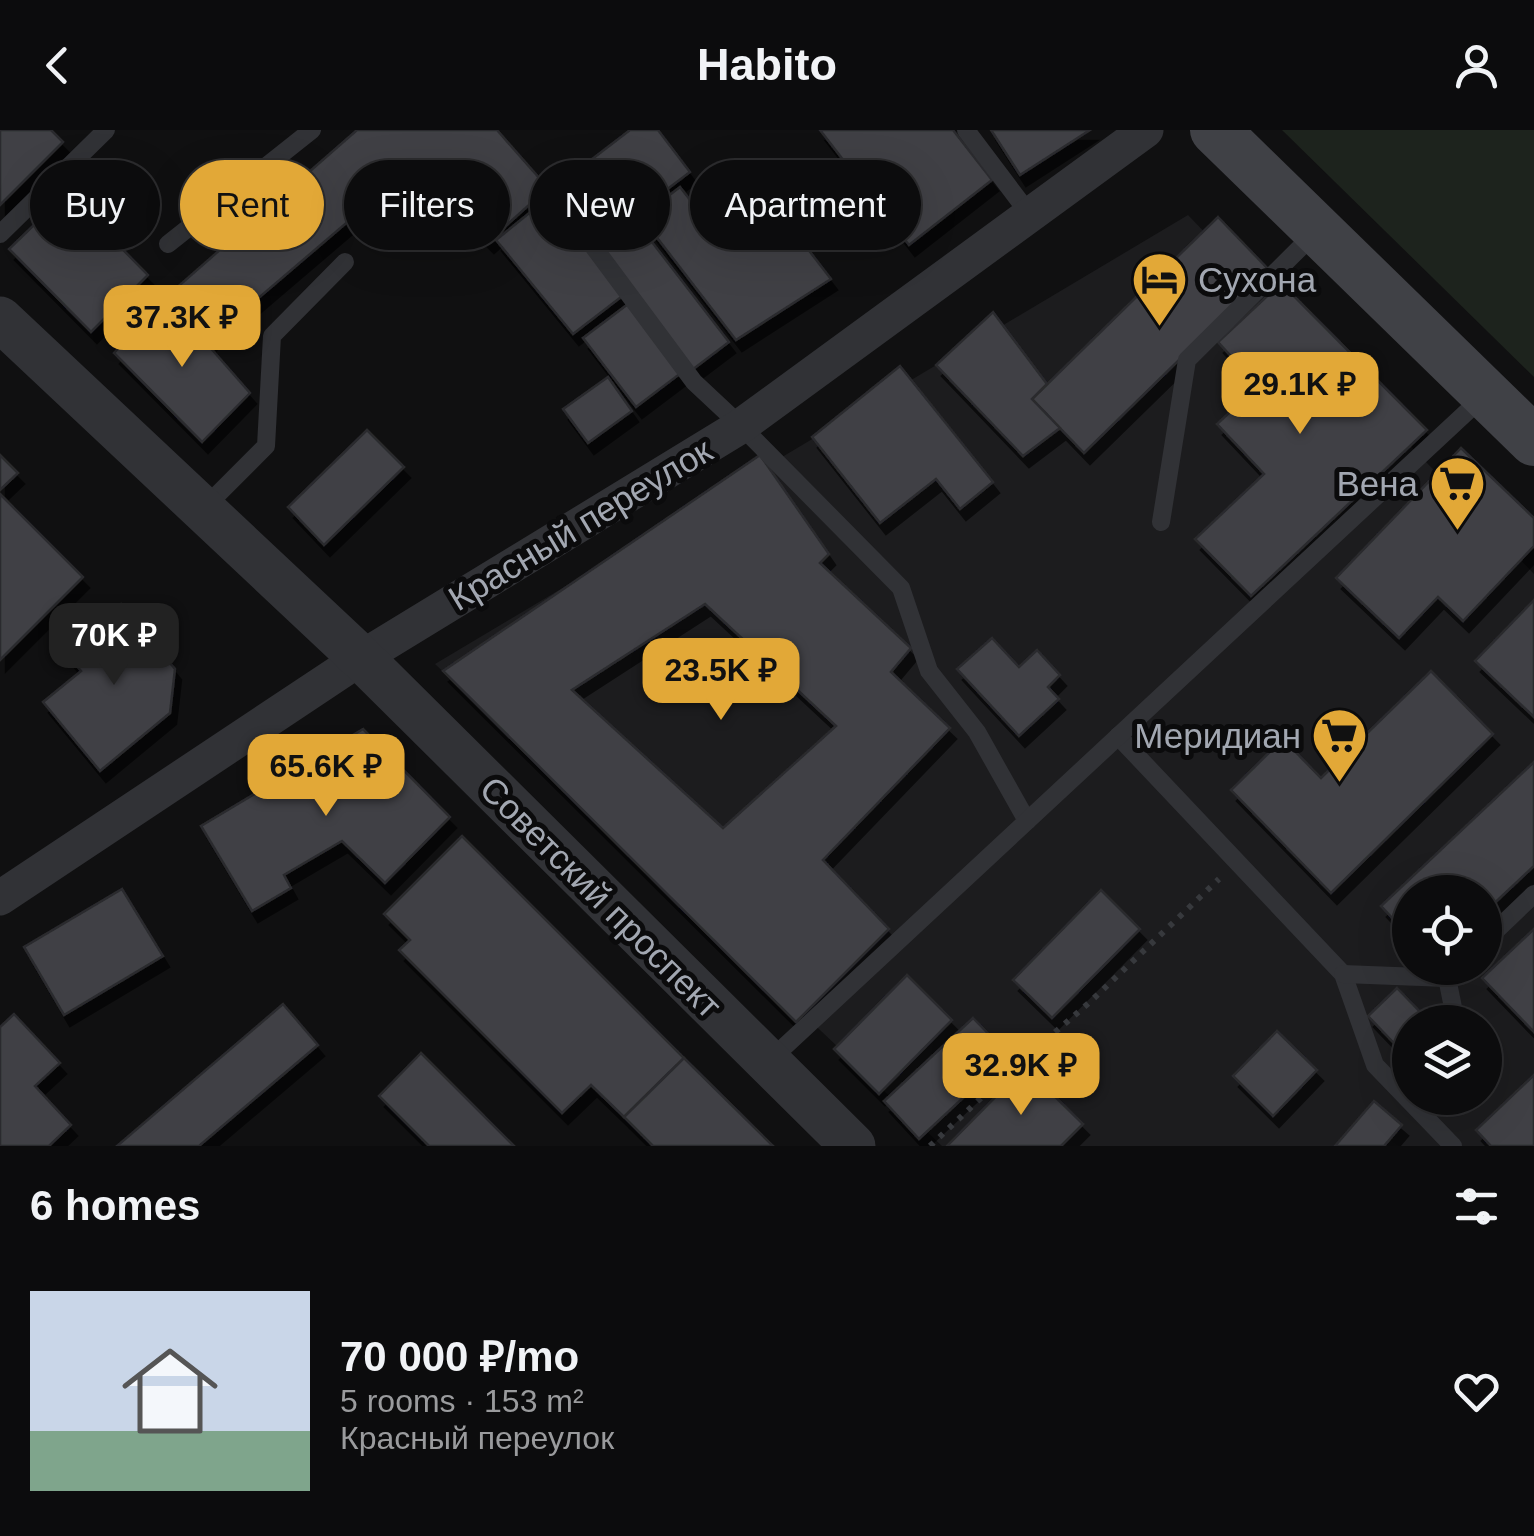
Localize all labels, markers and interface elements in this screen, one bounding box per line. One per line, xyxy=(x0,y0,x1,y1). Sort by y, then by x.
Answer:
icon: back xyxy=(30,38,85,93)
icon: person xyxy=(1449,38,1504,93)
text: Habito xyxy=(697,39,837,90)
chip: Buy xyxy=(30,160,160,250)
chip: Rent xyxy=(180,160,324,250)
chip: Filters xyxy=(344,160,510,250)
chip: New xyxy=(530,160,670,250)
chip: Apartment xyxy=(690,160,921,250)
hotel icon: Сухона xyxy=(1129,249,1189,328)
place label: Сухона xyxy=(1198,260,1317,299)
pin: 37.3K ₽ xyxy=(90,285,274,370)
text: 37.3K ₽ xyxy=(126,299,238,335)
pin: 29.1K ₽ xyxy=(1208,352,1392,437)
text: 29.1K ₽ xyxy=(1244,366,1356,402)
street label: Красный переулок xyxy=(441,430,719,618)
supermarket icon: Вена xyxy=(1427,453,1487,532)
place label: Вена xyxy=(1336,464,1419,503)
pin: 70K ₽ xyxy=(44,603,184,688)
text: 70K ₽ xyxy=(71,617,157,653)
pin: 23.5K ₽ xyxy=(629,638,813,723)
text: 23.5K ₽ xyxy=(665,652,777,688)
supermarket icon: Меридиан xyxy=(1310,705,1370,784)
place label: Меридиан xyxy=(1134,716,1301,755)
pin: 65.6K ₽ xyxy=(234,734,418,819)
text: 65.6K ₽ xyxy=(270,748,382,784)
street label: Советский проспект xyxy=(473,769,729,1025)
map controls xyxy=(1392,875,1502,1115)
button: locate xyxy=(1392,875,1502,985)
button: layers xyxy=(1392,1005,1502,1115)
pin: 32.9K ₽ xyxy=(929,1033,1113,1118)
text: 32.9K ₽ xyxy=(965,1047,1077,1083)
icon: filters xyxy=(1449,1179,1504,1234)
text: 6 homes xyxy=(30,1182,200,1229)
icon: home xyxy=(110,1331,230,1451)
text: 70 000 ₽/mo xyxy=(340,1333,579,1380)
icon: heart xyxy=(1449,1364,1504,1419)
text: 5 rooms · 153 m² xyxy=(340,1383,584,1419)
text: Красный переулок xyxy=(340,1420,614,1456)

